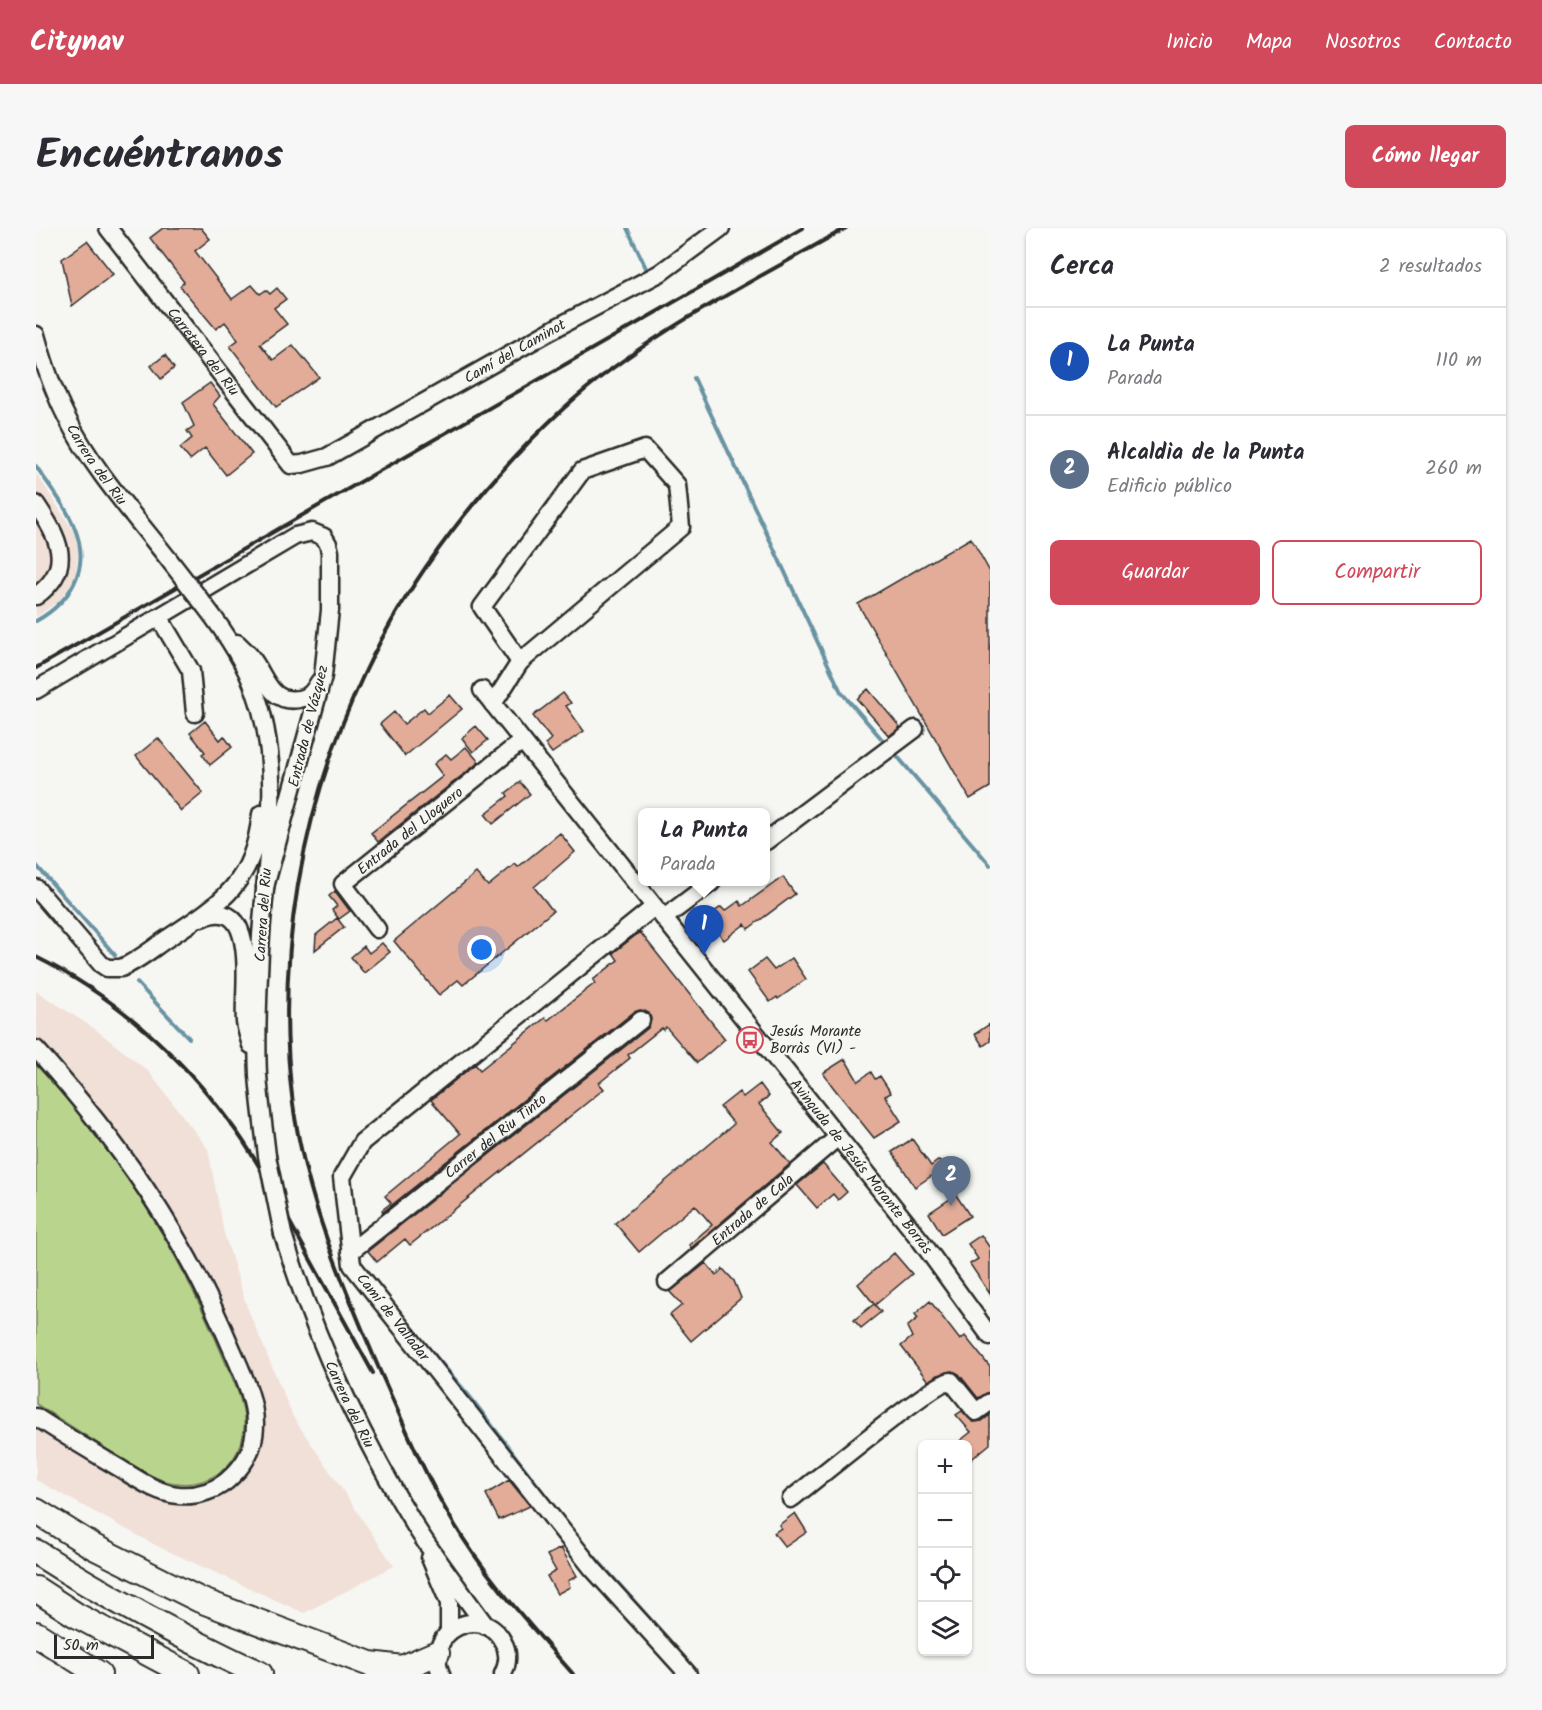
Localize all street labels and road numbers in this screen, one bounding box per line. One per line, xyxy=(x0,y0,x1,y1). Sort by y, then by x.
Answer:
street label: Carretera del Riu xyxy=(160,302,245,402)
street label: Camí del Caminot xyxy=(460,313,571,390)
street label: Carrera del Riu xyxy=(59,420,132,511)
street label: Entrada de Vázquez xyxy=(282,662,336,790)
street label: Entrada del Lloquero xyxy=(352,781,469,882)
street label: Carrera del Riu xyxy=(249,867,279,963)
street label: Avinguda de Jesús Morante Borràs xyxy=(783,1074,939,1260)
street label: Carrer del Riu Tinto xyxy=(440,1088,553,1185)
street label: Entrada de Cala xyxy=(706,1168,800,1253)
street label: Camí de Valladar xyxy=(350,1268,436,1368)
street label: Carrera del Riu xyxy=(318,1357,380,1453)

